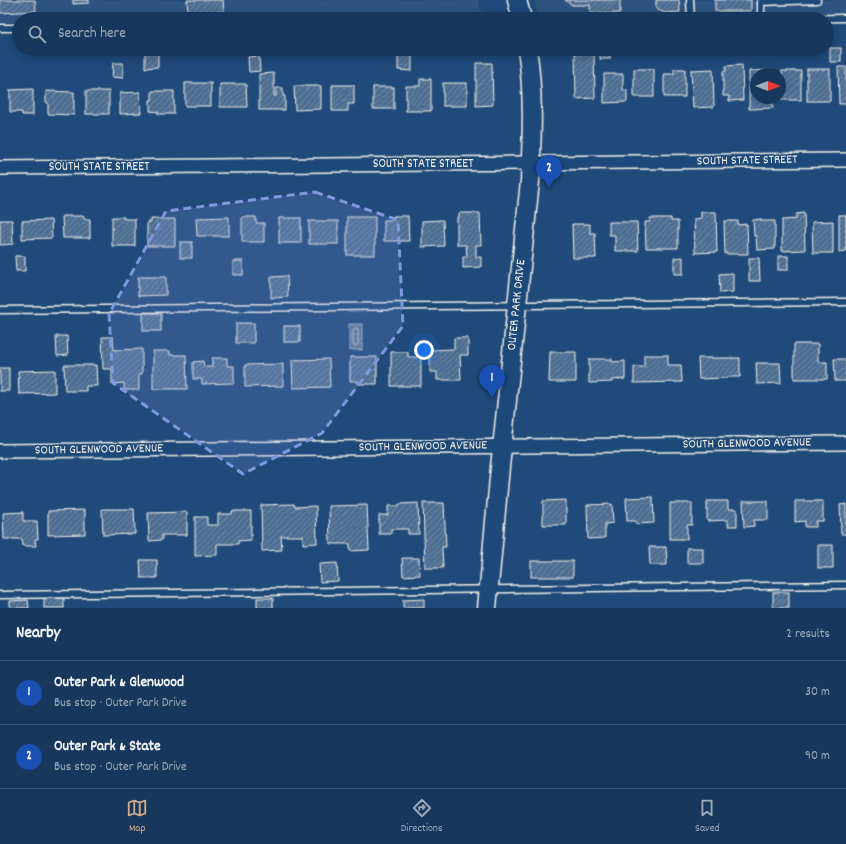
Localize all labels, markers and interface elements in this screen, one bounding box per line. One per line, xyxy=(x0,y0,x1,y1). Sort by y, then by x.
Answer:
search box xyxy=(12,12,834,56)
icon: search xyxy=(26,23,48,45)
text: Search here xyxy=(58,23,126,45)
north arrow xyxy=(750,68,786,104)
street label: SOUTH STATE STREET xyxy=(696,151,798,171)
street label: SOUTH STATE STREET xyxy=(373,155,473,174)
pin: 2 xyxy=(536,155,562,188)
street label: SOUTH STATE STREET xyxy=(49,158,149,177)
street label: OUTER PARK DRIVE xyxy=(503,258,531,352)
your location xyxy=(414,340,434,360)
pin: 1 xyxy=(479,365,505,398)
street label: SOUTH GLENWOOD AVENUE xyxy=(683,433,811,455)
street label: SOUTH GLENWOOD AVENUE xyxy=(359,436,487,458)
street label: SOUTH GLENWOOD AVENUE xyxy=(35,439,163,461)
text: Nearby xyxy=(16,622,60,646)
text: 2 results xyxy=(786,625,830,644)
text: Outer Park & Glenwood xyxy=(54,672,184,694)
text: 1 xyxy=(28,683,30,702)
text: 30 m xyxy=(805,683,830,702)
text: Bus stop · Outer Park Drive xyxy=(54,694,187,713)
text: Outer Park & State xyxy=(54,736,161,758)
text: 2 xyxy=(26,747,32,766)
text: 90 m xyxy=(805,747,830,766)
text: Bus stop · Outer Park Drive xyxy=(54,758,187,777)
tab: Map xyxy=(126,797,148,837)
tab: Directions xyxy=(401,797,443,837)
tab: Saved xyxy=(695,797,720,837)

